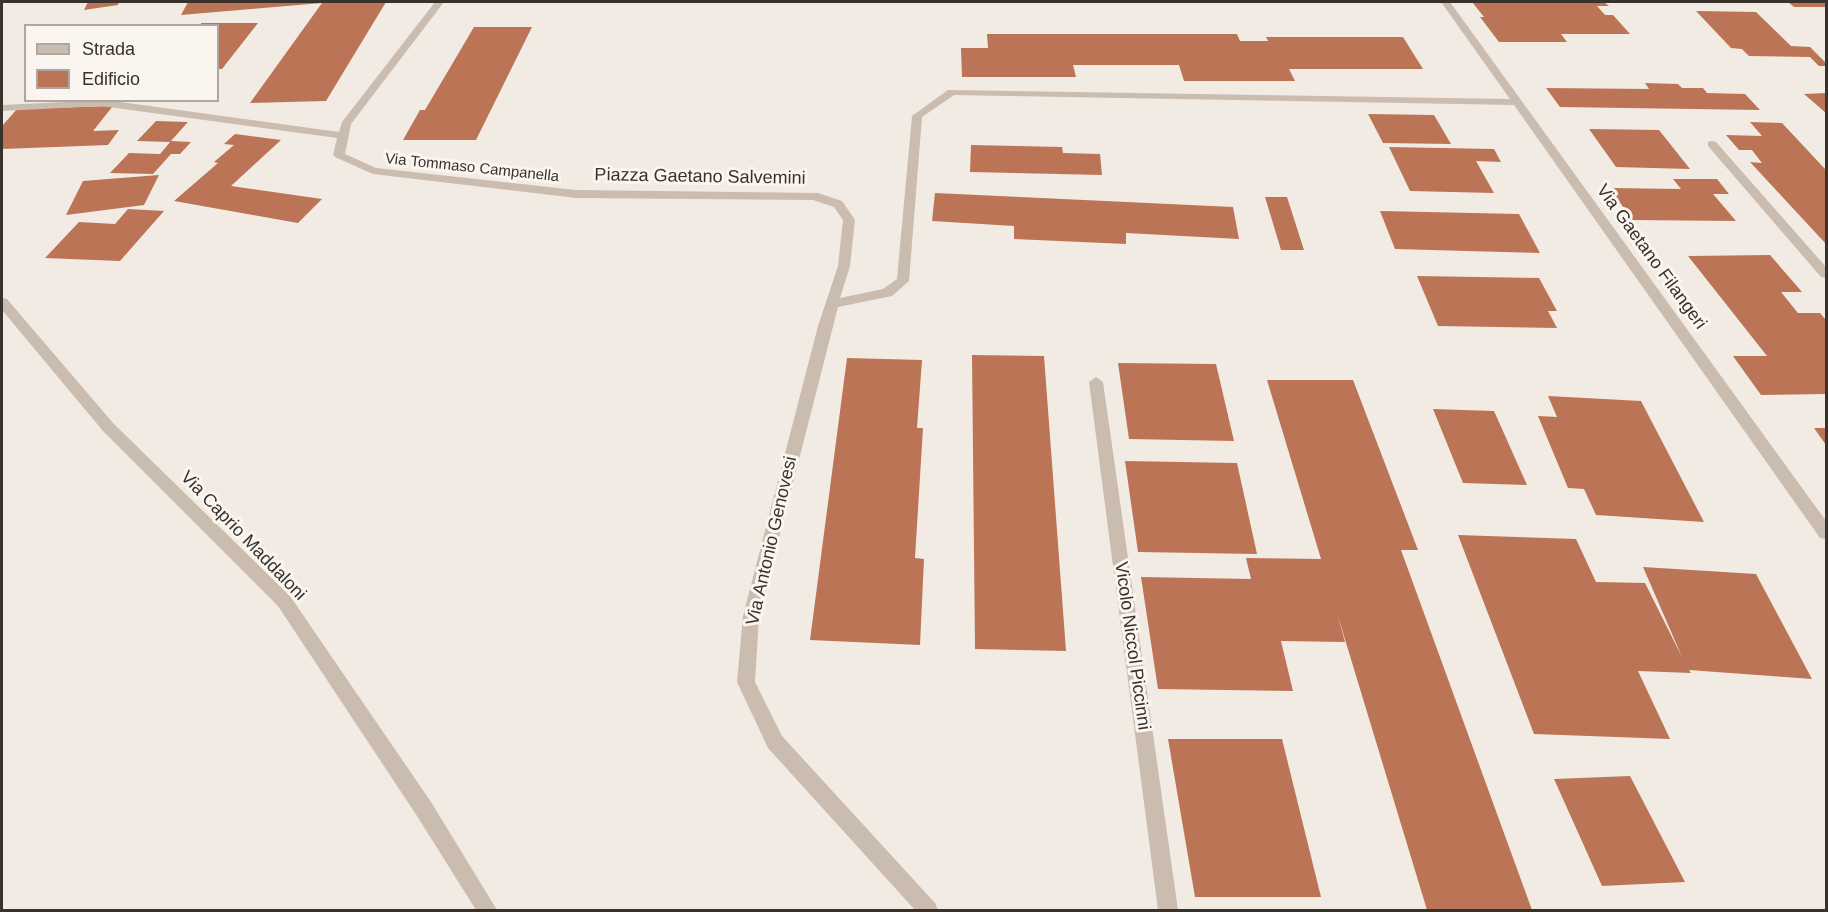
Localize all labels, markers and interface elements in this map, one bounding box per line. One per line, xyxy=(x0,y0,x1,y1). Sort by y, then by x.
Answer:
legend xyxy=(24,24,219,102)
text: Strada xyxy=(82,39,135,59)
text: Edificio xyxy=(82,69,140,89)
street label: Via Tommaso Campanella xyxy=(384,150,560,186)
street label: Piazza Gaetano Salvemini xyxy=(594,164,806,190)
street label: Via Gaetano Filangeri xyxy=(1591,180,1711,334)
street label: Via Antonio Genovesi xyxy=(742,454,802,628)
street label: Via Caprio Maddaloni xyxy=(176,467,310,605)
street label: Vicolo Niccol Piccinni xyxy=(1109,560,1155,732)

